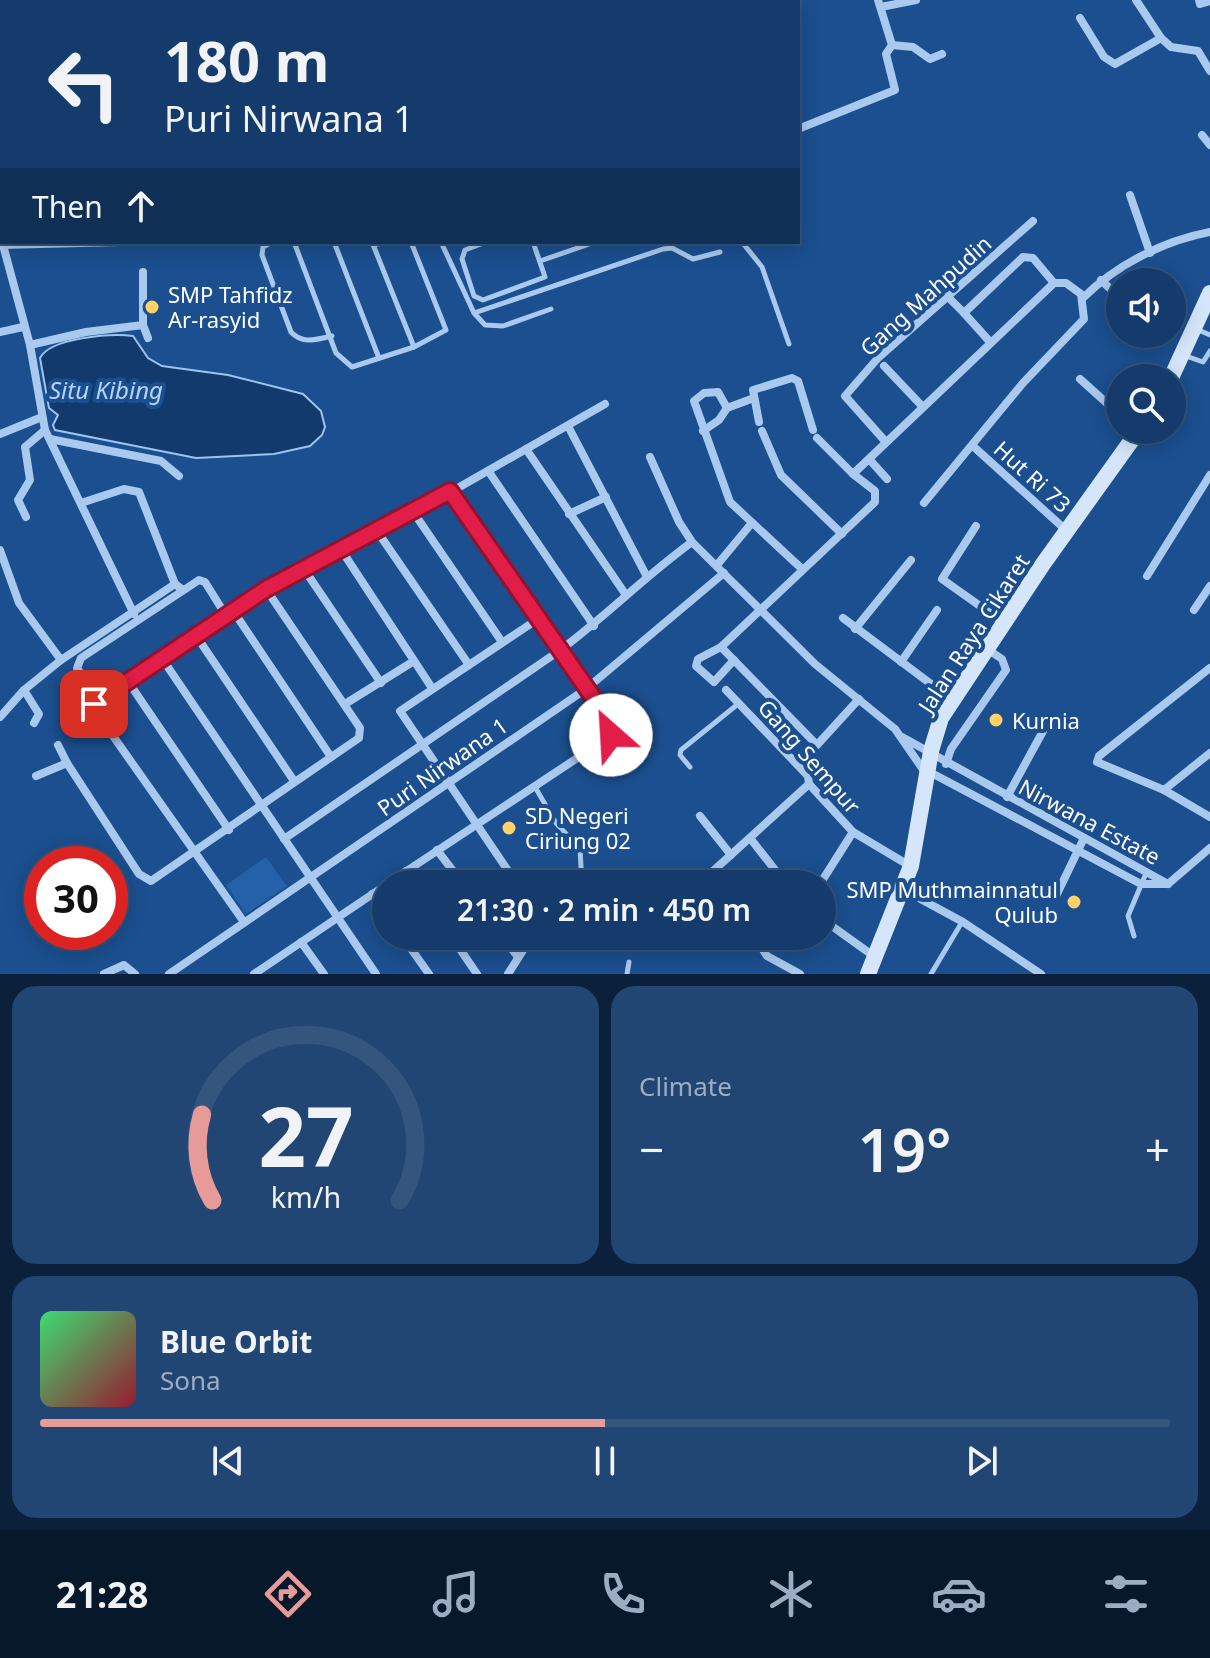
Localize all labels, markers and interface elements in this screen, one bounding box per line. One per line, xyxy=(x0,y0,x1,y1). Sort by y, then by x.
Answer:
text: 180 m xyxy=(164,22,329,98)
icon: left xyxy=(32,32,136,136)
text: Puri Nirwana 1 xyxy=(164,94,414,143)
icon: ahead xyxy=(119,184,163,228)
text: Then xyxy=(32,186,103,227)
street label: Gang Mahpudin xyxy=(853,228,997,362)
map controls xyxy=(1106,268,1186,444)
button: sound xyxy=(1106,268,1186,348)
place label: SMP Tahfidz Ar-rasyid xyxy=(168,279,293,334)
marker: SMP Tahfidz Ar-rasyid xyxy=(143,298,161,316)
button: search xyxy=(1106,364,1186,444)
water label: Situ Kibing xyxy=(49,373,163,406)
street label: Hut Ri 73 xyxy=(988,433,1078,519)
street label: Jalan Raya Cikaret xyxy=(909,548,1036,720)
pin xyxy=(60,670,128,738)
icon: arrive xyxy=(72,682,116,726)
street label: Gang Sempur xyxy=(752,692,868,820)
position arrow xyxy=(569,693,653,777)
place label: Kurnia xyxy=(1012,705,1080,735)
street label: Puri Nirwana 1 xyxy=(371,710,513,822)
marker: Kurnia xyxy=(987,711,1005,729)
street label: Nirwana Estate xyxy=(1014,771,1166,871)
place label: SD Negeri Ciriung 02 xyxy=(525,800,631,855)
marker: SD Negeri Ciriung 02 xyxy=(500,819,518,837)
speed limit sign: 30 xyxy=(24,846,128,950)
place label: SMP Muthmainnatul Qulub xyxy=(847,874,1058,929)
text: 21:30 · 2 min · 450 m xyxy=(457,889,751,930)
marker: SMP Muthmainnatul Qulub xyxy=(1065,893,1083,911)
text: Climate xyxy=(639,1068,732,1104)
text: 27 xyxy=(258,1078,353,1191)
text: 19° xyxy=(857,1108,952,1190)
text: − xyxy=(639,1119,664,1179)
text: + xyxy=(1145,1119,1170,1179)
text: km/h xyxy=(270,1177,341,1216)
text: Blue Orbit xyxy=(160,1321,312,1362)
text: Sona xyxy=(160,1362,221,1398)
icon: previous xyxy=(206,1439,250,1483)
icon: pause xyxy=(583,1439,627,1483)
icon: next xyxy=(960,1439,1004,1483)
icon: directions xyxy=(260,1566,316,1622)
icon: music xyxy=(428,1566,484,1622)
icon: phone xyxy=(595,1566,651,1622)
icon: climate xyxy=(763,1566,819,1622)
icon: car xyxy=(931,1566,987,1622)
icon: filters xyxy=(1098,1566,1154,1622)
text: 21:28 xyxy=(56,1570,148,1619)

